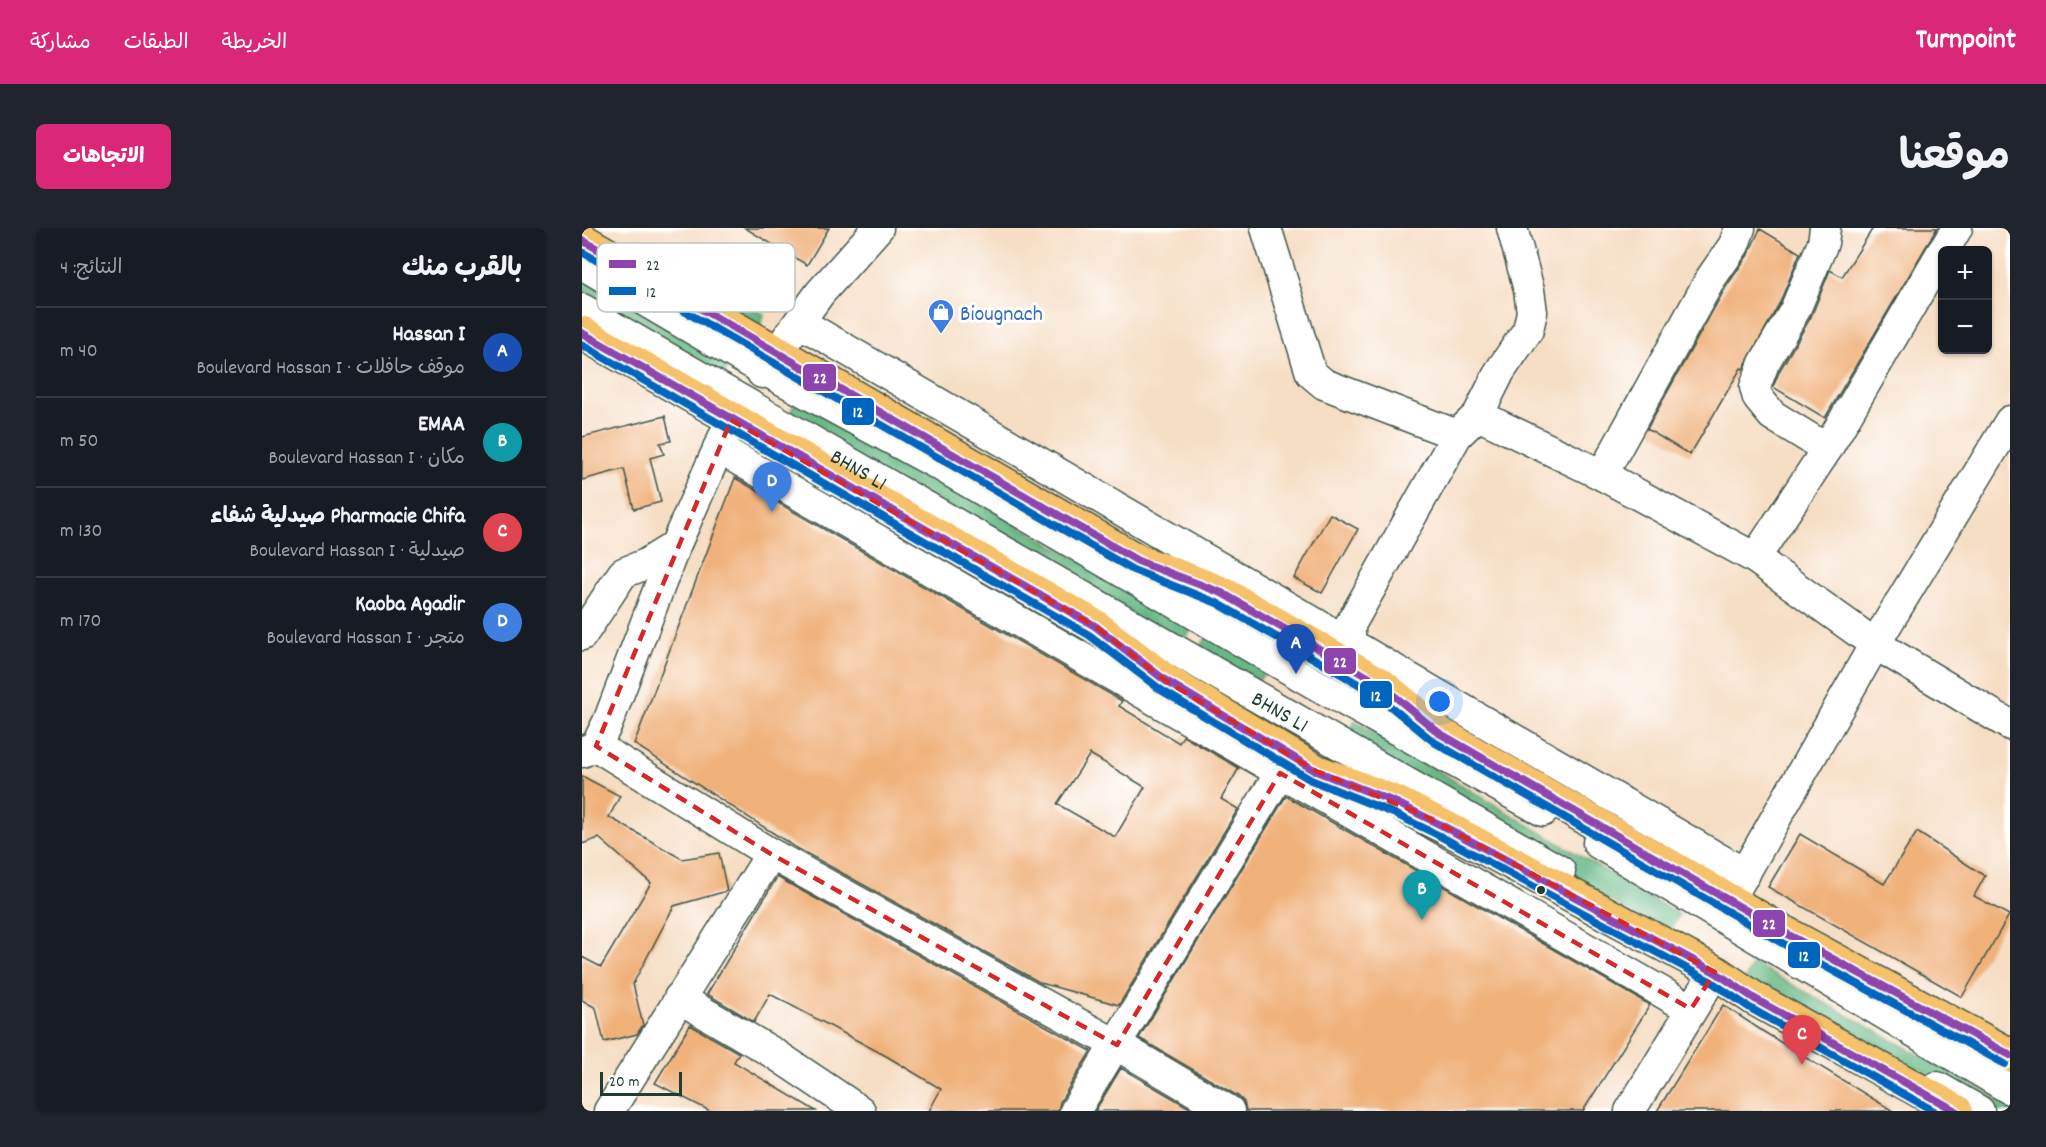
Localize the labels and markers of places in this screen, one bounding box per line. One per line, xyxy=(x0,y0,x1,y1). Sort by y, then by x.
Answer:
shop icon: Biougnach xyxy=(926,297,956,335)
place label: Biougnach xyxy=(960,300,1043,331)
pin: D xyxy=(752,462,792,512)
pin: A xyxy=(1276,624,1316,674)
pin: B xyxy=(1402,870,1442,920)
unlabelled marker xyxy=(1535,884,1547,896)
pin: C xyxy=(1782,1016,1822,1065)

